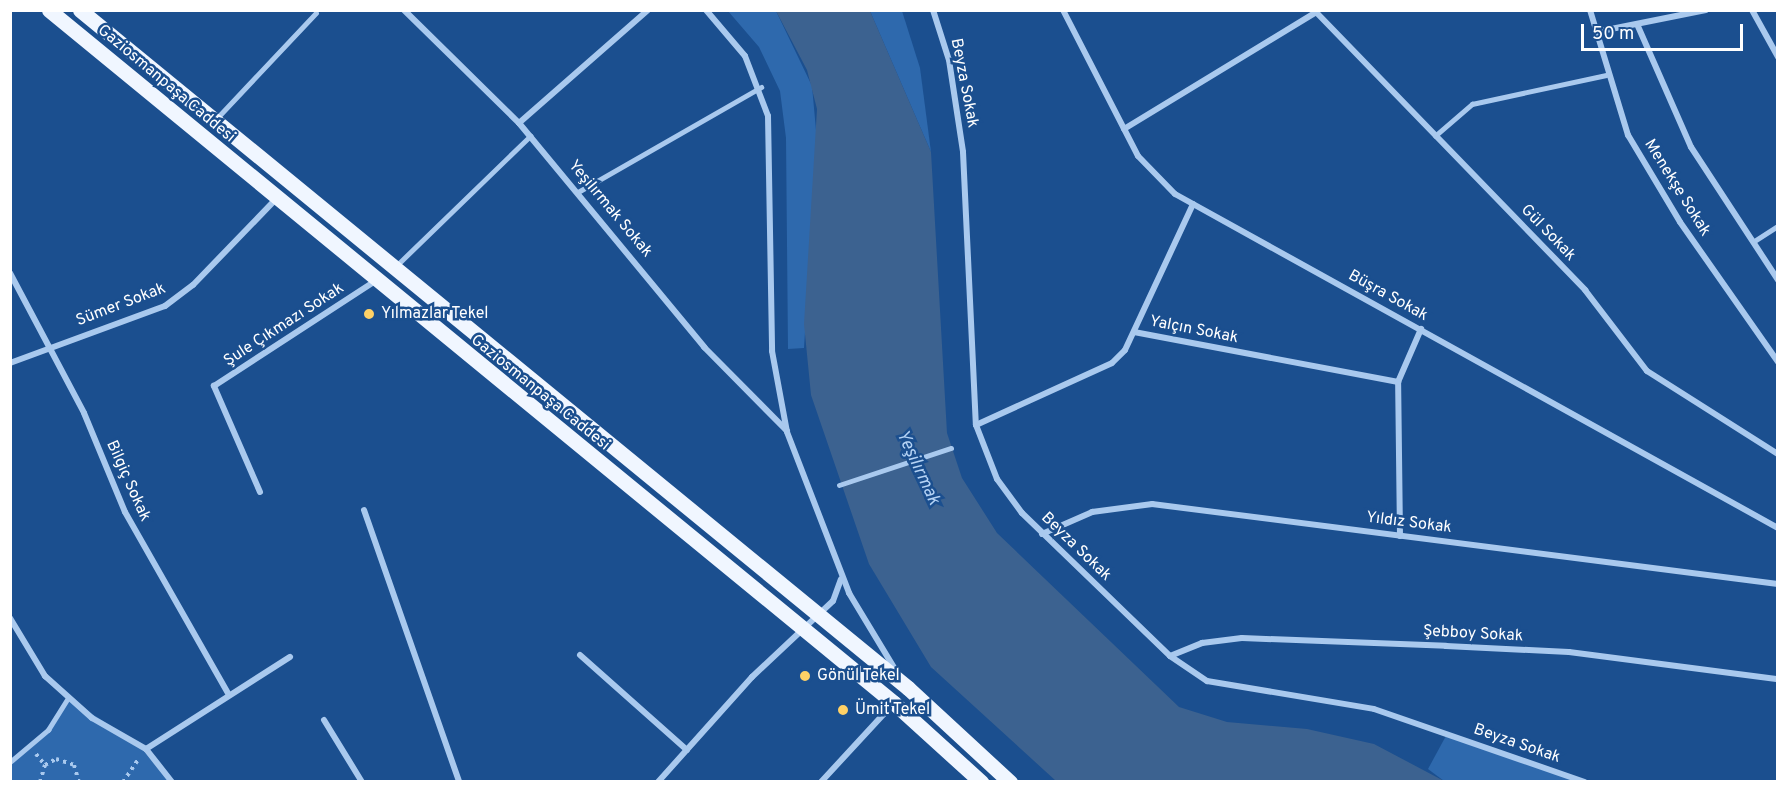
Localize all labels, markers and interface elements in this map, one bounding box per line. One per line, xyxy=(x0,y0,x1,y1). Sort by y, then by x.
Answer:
scale bar xyxy=(1584,12,1746,50)
street label: Gaziosmanpaşa Caddesi xyxy=(93,21,239,147)
text: 50 m xyxy=(1592,23,1634,46)
street label: Beyza Sokak xyxy=(946,37,982,129)
street label: Menekşe Sokak xyxy=(1640,136,1714,240)
street label: Yeşilırmak Sokak xyxy=(564,157,656,261)
street label: Gül Sokak xyxy=(1516,201,1580,265)
street label: Büşra Sokak xyxy=(1345,266,1431,326)
street label: Sümer Sokak xyxy=(74,279,168,331)
street label: Şule Çıkmazı Sokak xyxy=(220,279,348,371)
place label: Yılmazlar Tekel xyxy=(381,304,489,324)
marker: Yılmazlar Tekel xyxy=(362,307,376,321)
street label: Yalçın Sokak xyxy=(1148,312,1240,348)
street label: Gaziosmanpaşa Caddesi xyxy=(467,331,613,455)
water label: Yeşilırmak xyxy=(890,427,944,509)
street label: Bilgiç Sokak xyxy=(102,437,154,525)
street label: Yıldız Sokak xyxy=(1365,508,1453,538)
street label: Beyza Sokak xyxy=(1037,509,1115,585)
street label: Şebboy Sokak xyxy=(1422,622,1524,646)
place label: Gönül Tekel xyxy=(817,666,900,686)
marker: Gönül Tekel xyxy=(798,669,812,683)
place label: Ümit Tekel xyxy=(855,700,931,720)
marker: Ümit Tekel xyxy=(836,703,850,717)
street label: Beyza Sokak xyxy=(1471,720,1563,768)

